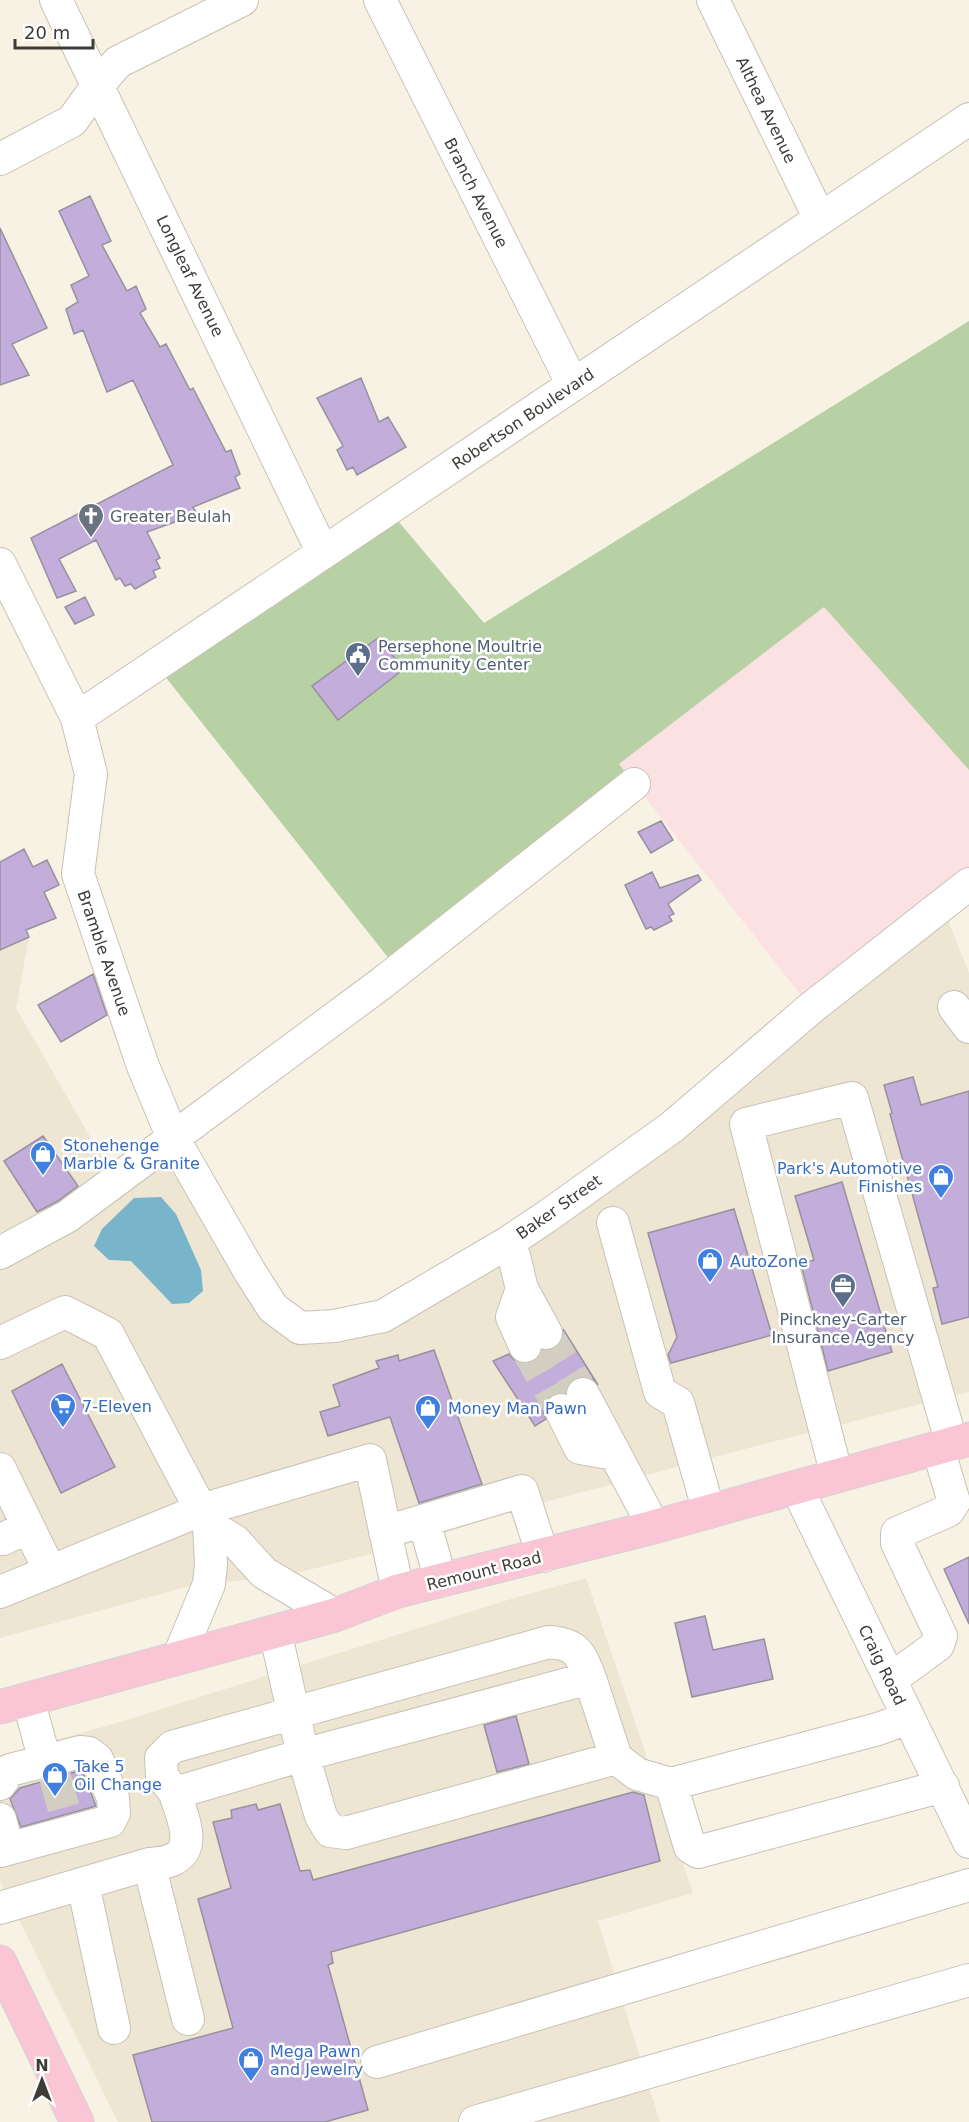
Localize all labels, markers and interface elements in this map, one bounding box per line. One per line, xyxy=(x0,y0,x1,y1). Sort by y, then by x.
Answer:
scale bar xyxy=(15,12,93,50)
text: 20 m xyxy=(24,22,70,43)
street label: Althea Avenue xyxy=(732,54,800,166)
street label: Branch Avenue xyxy=(440,135,512,251)
street label: Longleaf Avenue xyxy=(152,212,228,340)
street label: Robertson Boulevard xyxy=(448,364,598,474)
church icon: Greater Beulah xyxy=(76,501,106,539)
place label: Greater Beulah xyxy=(110,507,231,526)
place label: Persephone Moultrie Community Center xyxy=(378,637,542,674)
public building icon: Persephone Moultrie Community Center xyxy=(343,640,373,678)
street label: Bramble Avenue xyxy=(74,888,134,1018)
place label: Stonehenge Marble & Granite xyxy=(63,1136,200,1173)
shop icon: Stonehenge Marble & Granite xyxy=(28,1139,58,1177)
place label: Park's Automotive Finishes xyxy=(777,1159,922,1196)
shop icon: Park's Automotive Finishes xyxy=(926,1162,956,1200)
street label: Baker Street xyxy=(513,1171,605,1243)
shop icon: AutoZone xyxy=(695,1246,725,1284)
place label: AutoZone xyxy=(730,1252,808,1271)
office icon: Pinckney-Carter Insurance Agency xyxy=(828,1271,858,1309)
place label: Pinckney-Carter Insurance Agency xyxy=(772,1310,914,1347)
supermarket icon: 7-Eleven xyxy=(48,1391,78,1429)
shop icon: Money Man Pawn xyxy=(413,1393,443,1431)
place label: 7-Eleven xyxy=(82,1397,152,1416)
place label: Money Man Pawn xyxy=(448,1399,587,1418)
street label: Remount Road xyxy=(425,1548,543,1594)
street label: Craig Road xyxy=(854,1622,910,1708)
place label: Take 5 Oil Change xyxy=(73,1757,162,1794)
shop icon: Take 5 Oil Change xyxy=(40,1760,70,1798)
place label: Mega Pawn and Jewelry xyxy=(270,2042,363,2079)
shop icon: Mega Pawn and Jewelry xyxy=(236,2045,266,2083)
north arrow xyxy=(12,2050,72,2110)
text: N xyxy=(35,2056,49,2075)

